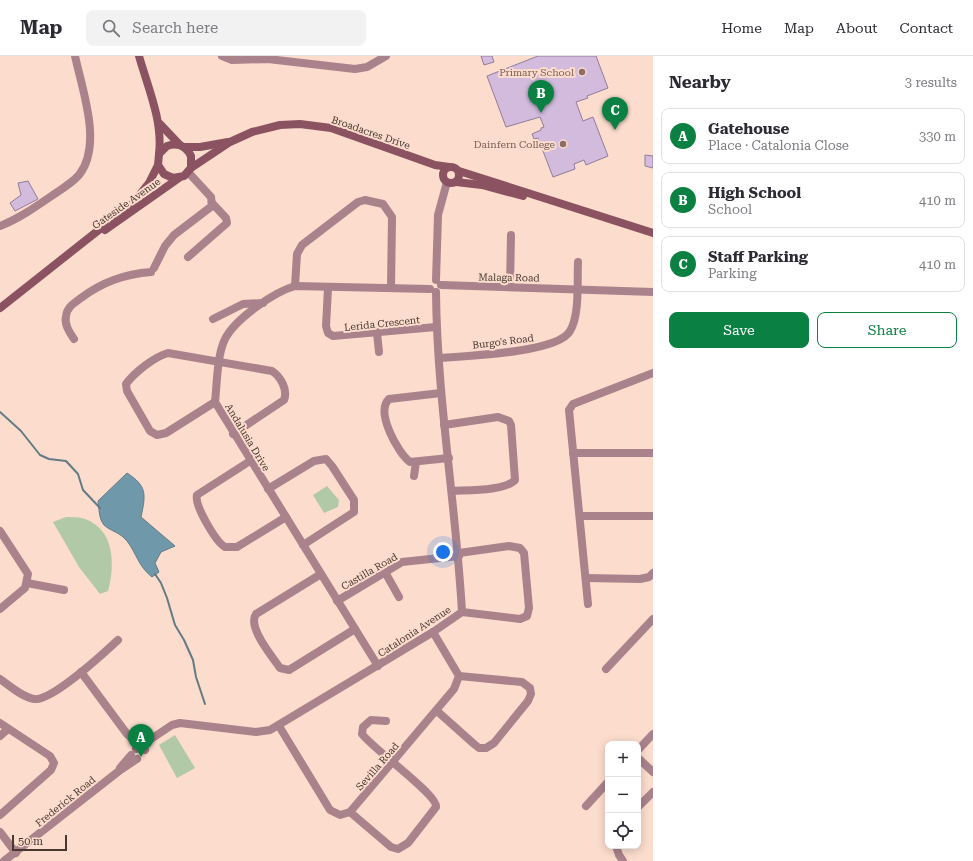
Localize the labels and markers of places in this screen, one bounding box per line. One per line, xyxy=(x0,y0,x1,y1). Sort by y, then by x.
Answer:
place label: Primary School xyxy=(499,67,574,78)
marker: Primary School xyxy=(577,67,587,77)
pin: B xyxy=(528,80,554,113)
pin: C xyxy=(602,97,628,130)
place label: Dainfern College xyxy=(474,139,555,150)
marker: Dainfern College xyxy=(558,139,568,149)
pin: A xyxy=(128,724,154,757)

